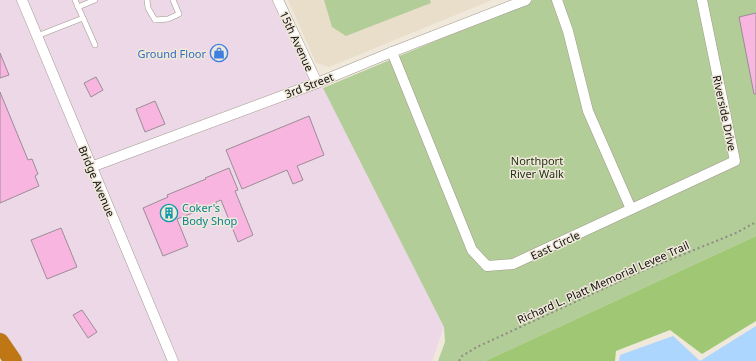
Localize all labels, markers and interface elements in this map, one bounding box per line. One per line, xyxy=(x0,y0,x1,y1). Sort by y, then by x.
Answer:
street label: 15th Avenue xyxy=(277,8,317,74)
shop icon: Ground Floor xyxy=(209,43,229,63)
place label: Ground Floor xyxy=(137,46,206,61)
street label: 3rd Street xyxy=(283,69,335,101)
street label: Riverside Drive xyxy=(710,74,740,152)
street label: Bridge Avenue xyxy=(75,143,119,219)
park label: Northport River Walk xyxy=(510,153,564,181)
place label: Coker's Body Shop xyxy=(182,200,238,228)
building icon: Coker's Body Shop xyxy=(159,203,179,223)
street label: East Circle xyxy=(528,227,582,263)
street label: Richard L. Platt Memorial Levee Trail xyxy=(515,237,691,327)

